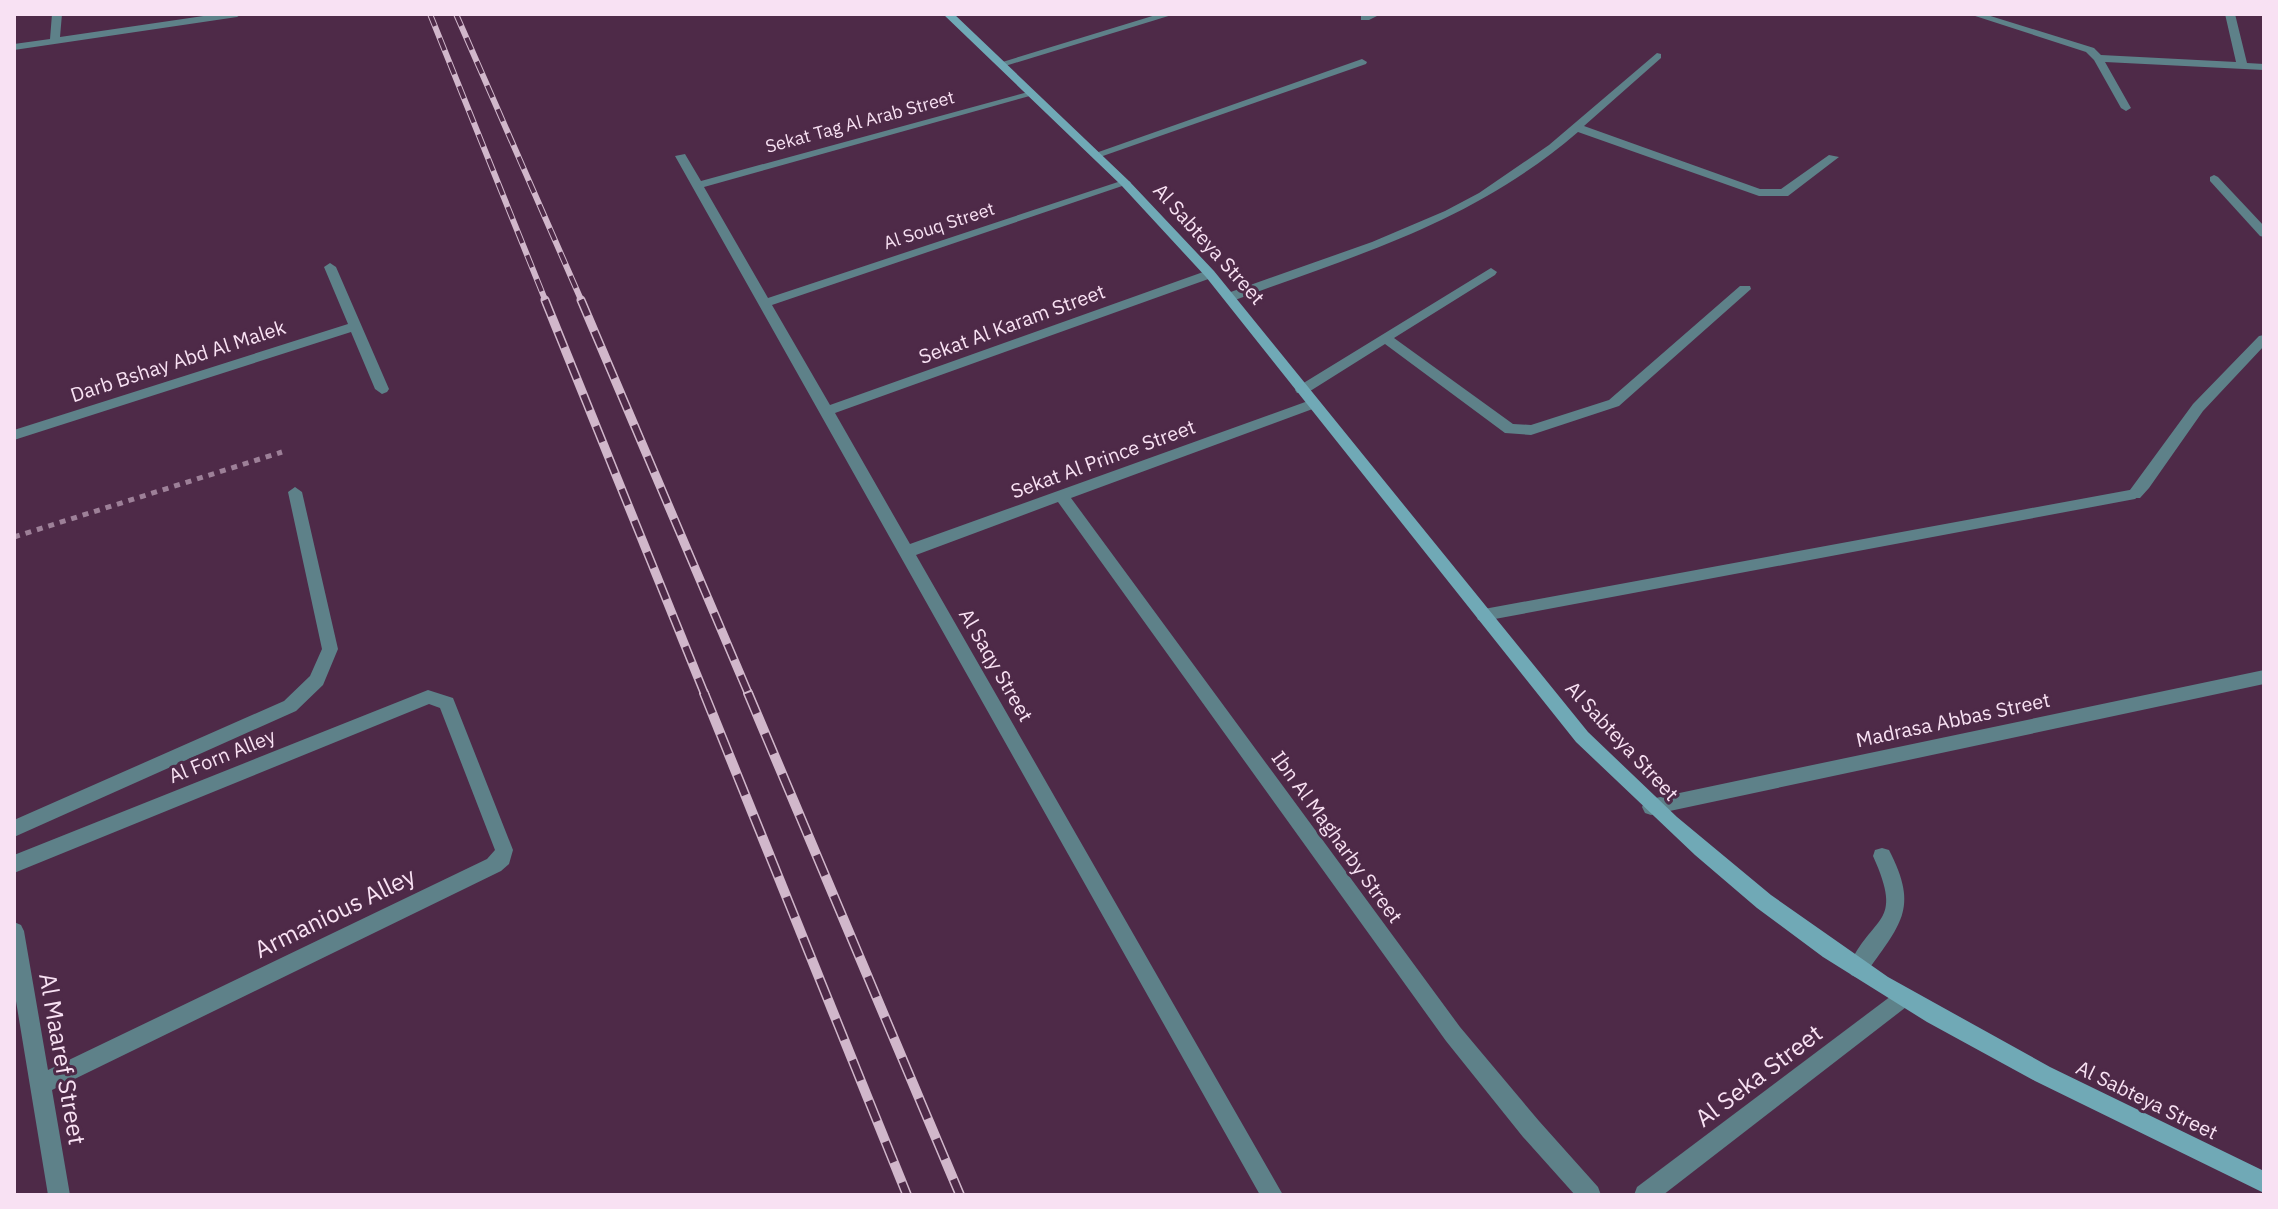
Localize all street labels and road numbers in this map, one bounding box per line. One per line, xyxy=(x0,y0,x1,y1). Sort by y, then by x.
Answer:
street label: Sekat Tag Al Arab Street xyxy=(763,85,957,158)
street label: Al Sabteya Street xyxy=(1148,177,1271,310)
street label: Al Souq Street xyxy=(880,197,997,254)
street label: Sekat Al Karam Street xyxy=(915,277,1109,370)
street label: Darb Bshay Abd Al Malek xyxy=(67,313,289,408)
street label: Sekat Al Prince Street xyxy=(1007,413,1199,504)
street label: Al Saqy Street xyxy=(953,603,1040,726)
street label: Al Sabteya Street xyxy=(1560,675,1685,806)
street label: Madrasa Abbas Street xyxy=(1853,686,2052,753)
street label: Al Forn Alley xyxy=(164,722,279,789)
street label: Ibn Al Magharby Street xyxy=(1266,745,1409,928)
street label: Armanious Alley xyxy=(249,859,420,965)
street label: Al Maaref Street xyxy=(32,970,94,1147)
street label: Al Seka Street xyxy=(1688,1017,1829,1134)
street label: Al Sabteya Street xyxy=(2072,1054,2223,1146)

